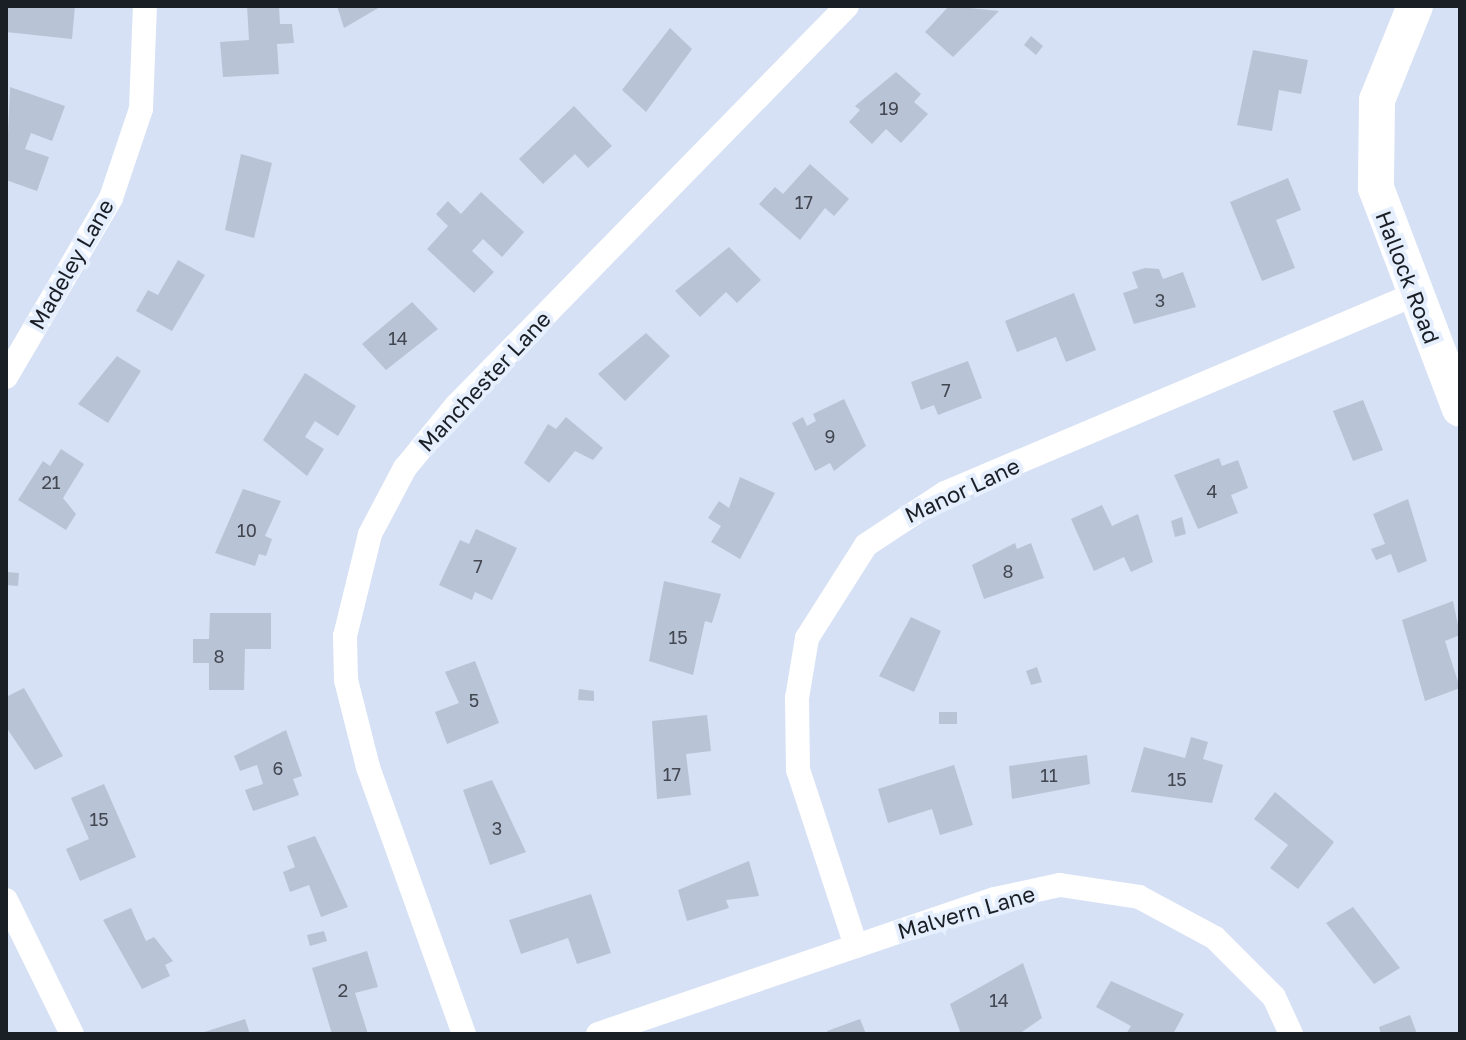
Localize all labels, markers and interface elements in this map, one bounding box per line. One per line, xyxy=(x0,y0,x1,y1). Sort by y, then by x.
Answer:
house number: 19 xyxy=(879,97,899,119)
house number: 17 xyxy=(795,191,813,213)
street label: Madeley Lane xyxy=(23,194,119,334)
street label: Hallock Road xyxy=(1371,207,1445,347)
house number: 3 xyxy=(1155,289,1165,311)
street label: Manchester Lane xyxy=(412,305,556,457)
house number: 14 xyxy=(388,327,408,349)
house number: 7 xyxy=(941,379,951,401)
house number: 9 xyxy=(825,425,835,447)
street label: Manor Lane xyxy=(900,452,1024,528)
house number: 21 xyxy=(41,471,61,493)
house number: 4 xyxy=(1207,480,1217,502)
house number: 10 xyxy=(237,519,257,541)
house number: 7 xyxy=(473,555,483,577)
house number: 8 xyxy=(1003,560,1013,582)
house number: 15 xyxy=(668,626,688,648)
house number: 8 xyxy=(214,645,224,667)
house number: 5 xyxy=(469,689,479,711)
house number: 6 xyxy=(273,757,283,779)
house number: 17 xyxy=(663,763,681,785)
house number: 11 xyxy=(1040,764,1058,786)
house number: 15 xyxy=(1167,768,1187,790)
house number: 15 xyxy=(89,808,109,830)
house number: 3 xyxy=(492,817,502,839)
street label: Malvern Lane xyxy=(894,880,1038,944)
house number: 2 xyxy=(338,979,348,1001)
house number: 14 xyxy=(989,989,1009,1011)

